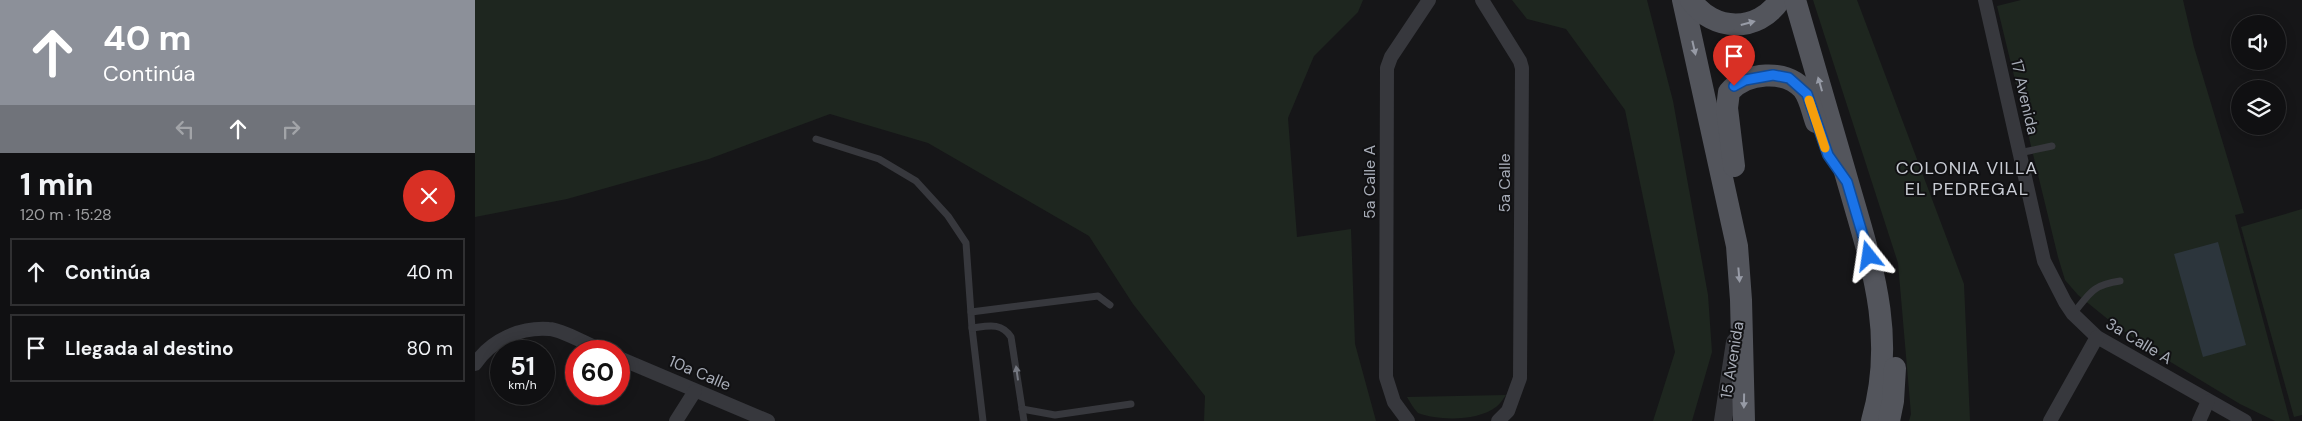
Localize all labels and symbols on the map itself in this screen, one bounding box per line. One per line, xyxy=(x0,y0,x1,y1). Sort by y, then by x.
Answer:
one-way arrow xyxy=(1740,19,1756,27)
pin xyxy=(1713,35,1755,86)
one-way arrow xyxy=(1690,40,1698,55)
street label: 17 Avenida xyxy=(2006,57,2044,137)
one-way arrow xyxy=(1815,77,1823,92)
street label: 5a Calle A xyxy=(1359,145,1380,219)
street label: 5a Calle xyxy=(1494,153,1515,213)
district label: COLONIA VILLA EL PEDREGAL xyxy=(1896,156,2038,201)
position arrow xyxy=(1842,229,1894,281)
one-way arrow xyxy=(1736,268,1744,284)
street label: 3a Calle A xyxy=(2102,313,2176,369)
street label: 15 Avenida xyxy=(1716,320,1748,400)
speed limit sign: 60 xyxy=(565,340,630,405)
street label: 10a Calle xyxy=(666,351,734,395)
one-way arrow xyxy=(1013,364,1021,380)
one-way arrow xyxy=(1740,393,1748,409)

